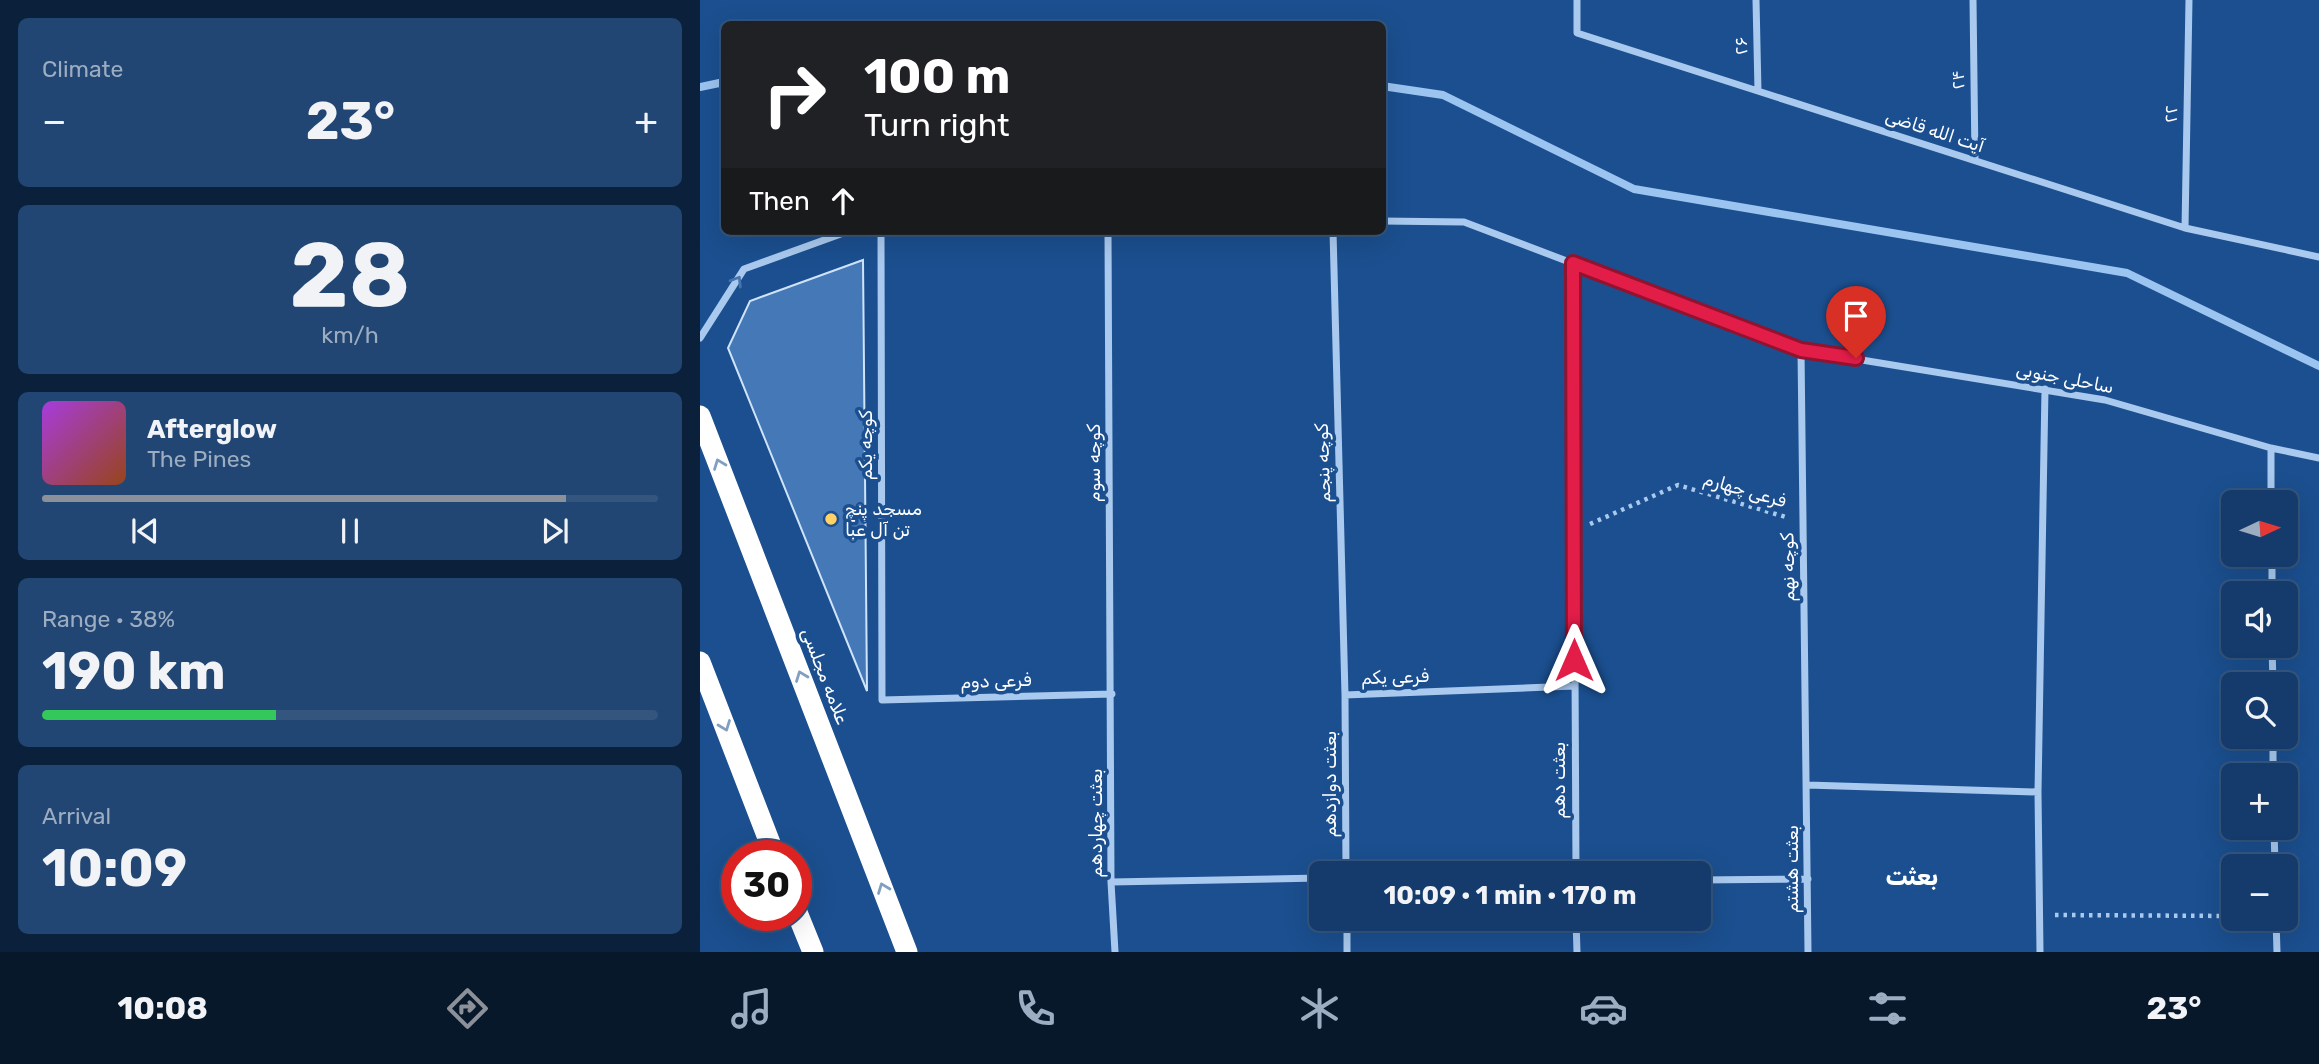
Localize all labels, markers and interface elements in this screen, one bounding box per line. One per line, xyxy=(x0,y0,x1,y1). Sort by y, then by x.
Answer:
street label: ۲۶ xyxy=(1730,37,1752,55)
text: 100 m xyxy=(864,47,1010,105)
icon: right xyxy=(749,49,840,140)
text: Climate xyxy=(42,55,123,83)
street label: ۲۴ xyxy=(1947,70,1969,90)
text: 23° xyxy=(306,90,395,152)
text: − xyxy=(42,98,67,144)
text: + xyxy=(634,98,658,144)
street label: آیت الله قاضی xyxy=(1883,105,1988,158)
street label: ۲۲ xyxy=(2160,105,2182,123)
text: Turn right xyxy=(864,106,1009,144)
icon: ahead xyxy=(824,182,862,220)
text: Then xyxy=(749,186,810,217)
text: 28 xyxy=(290,221,410,329)
one-way arrow xyxy=(728,275,741,288)
pin xyxy=(1826,286,1886,358)
icon: arrive xyxy=(1837,297,1875,335)
text: km/h xyxy=(321,321,379,349)
street label: ساحلی جنوبی xyxy=(2014,358,2116,398)
street label: کوچه یکم xyxy=(855,410,878,480)
text: Afterglow xyxy=(147,414,277,445)
street label: کوچه پنجم xyxy=(1311,423,1336,503)
street label: کوچه سوم xyxy=(1083,424,1105,502)
text: The Pines xyxy=(147,445,251,473)
one-way arrow xyxy=(713,458,727,470)
street label: فرعی چهارم xyxy=(1701,468,1789,512)
north arrow xyxy=(2221,490,2298,567)
map controls xyxy=(2221,490,2298,931)
place label: مسجد پنچ تن آل عبا xyxy=(845,498,922,541)
marker: مسجد پنچ تن آل عبا xyxy=(823,511,839,527)
icon: previous xyxy=(126,512,164,550)
icon: pause xyxy=(331,512,369,550)
icon: next xyxy=(536,512,574,550)
street label: کوچه نهم xyxy=(1776,532,1801,602)
button: sound xyxy=(2221,581,2298,658)
text: Range · 38% xyxy=(42,605,175,633)
position arrow xyxy=(1537,623,1611,697)
street label: علامه مجلسی xyxy=(797,625,854,728)
text: 190 km xyxy=(42,640,226,702)
street label: فرعی یکم xyxy=(1361,665,1429,690)
street label: فرعی دوم xyxy=(960,669,1032,693)
one-way arrow xyxy=(795,671,809,683)
button: search xyxy=(2221,672,2298,749)
one-way arrow xyxy=(716,719,730,731)
street label: بعثت دوازدهم xyxy=(1319,731,1342,837)
street label: بعثت دهم xyxy=(1548,742,1571,818)
button: + xyxy=(2221,763,2298,840)
street label: بعثت چهاردهم xyxy=(1085,768,1108,878)
text: Arrival xyxy=(42,802,111,830)
street label: بعثت هشتم xyxy=(1781,825,1804,913)
text: 10:09 xyxy=(42,837,187,899)
speed limit sign: 30 xyxy=(721,840,812,931)
button: − xyxy=(2221,854,2298,931)
district label: بعثت xyxy=(1886,863,1938,891)
text: 10:09 · 1 min · 170 m xyxy=(1383,880,1637,911)
one-way arrow xyxy=(877,883,891,895)
icon: directions xyxy=(443,984,492,1033)
icon: music xyxy=(727,984,776,1033)
icon: phone xyxy=(1011,984,1060,1033)
icon: climate xyxy=(1295,984,1344,1033)
icon: car xyxy=(1579,984,1628,1033)
icon: filters xyxy=(1863,984,1912,1033)
text: 10:08 xyxy=(117,989,208,1027)
text: 23° xyxy=(2146,989,2202,1027)

